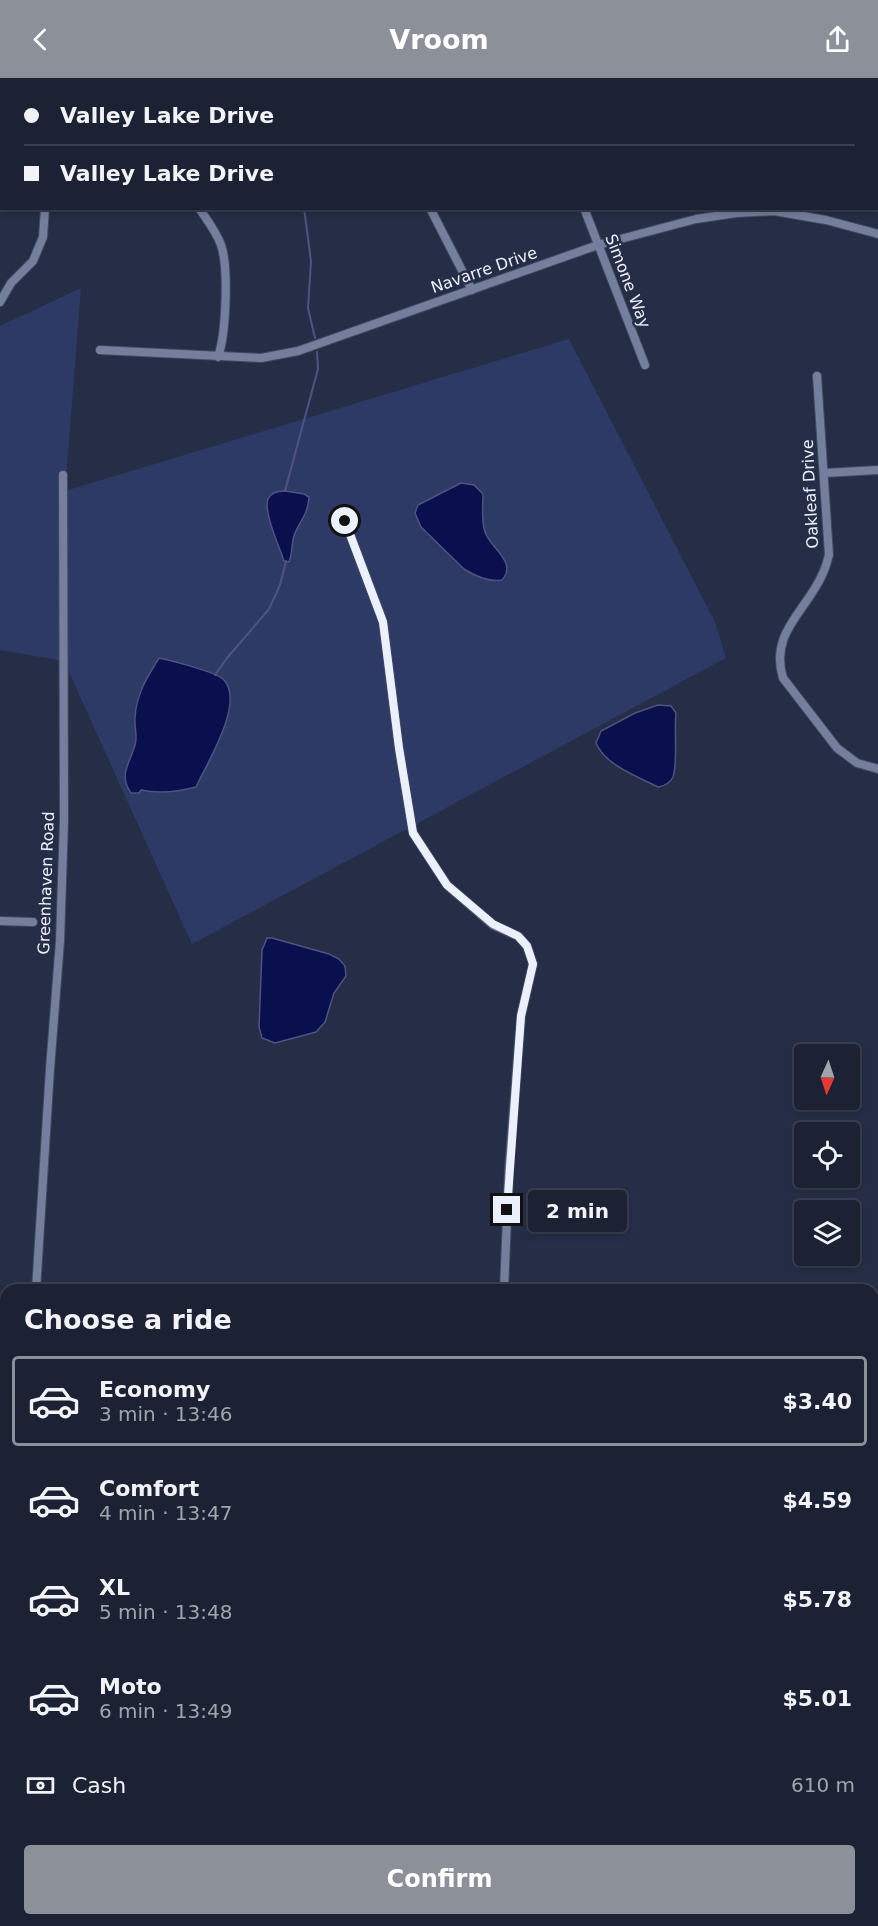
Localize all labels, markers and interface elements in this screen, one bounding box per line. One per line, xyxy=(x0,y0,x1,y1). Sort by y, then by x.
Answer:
icon: back xyxy=(24,23,57,56)
icon: share xyxy=(821,23,854,56)
text: Vroom xyxy=(389,24,489,55)
text: Valley Lake Drive xyxy=(60,103,274,128)
text: Valley Lake Drive xyxy=(60,161,274,186)
street label: Simone Way xyxy=(601,231,655,331)
street label: Navarre Drive xyxy=(428,243,540,297)
street label: Oakleaf Drive xyxy=(798,439,822,549)
route start xyxy=(331,507,358,534)
street label: Greenhaven Road xyxy=(34,811,58,955)
north arrow xyxy=(794,1044,860,1110)
map controls xyxy=(794,1044,860,1266)
button: locate xyxy=(794,1122,860,1188)
callout: 2 min xyxy=(528,1189,627,1231)
route end xyxy=(493,1196,520,1223)
text: 2 min xyxy=(546,1199,609,1223)
button: layers xyxy=(794,1200,860,1266)
text: Choose a ride xyxy=(24,1304,232,1335)
icon: car xyxy=(27,1374,81,1428)
text: Economy xyxy=(99,1377,210,1402)
text: $3.40 xyxy=(782,1389,852,1414)
text: 3 min · 13:46 xyxy=(99,1402,233,1426)
icon: car xyxy=(27,1473,81,1527)
text: Comfort xyxy=(99,1476,199,1501)
text: $4.59 xyxy=(782,1488,852,1513)
text: 4 min · 13:47 xyxy=(99,1501,233,1525)
icon: car xyxy=(27,1572,81,1626)
text: XL xyxy=(99,1575,130,1600)
text: $5.78 xyxy=(782,1587,852,1612)
text: 5 min · 13:48 xyxy=(99,1600,233,1624)
icon: car xyxy=(27,1671,81,1725)
text: Moto xyxy=(99,1674,162,1699)
text: $5.01 xyxy=(782,1686,852,1711)
text: 6 min · 13:49 xyxy=(99,1699,233,1723)
icon: cash xyxy=(24,1769,57,1802)
text: Cash xyxy=(72,1773,126,1798)
text: 610 m xyxy=(791,1773,855,1797)
button: Confirm xyxy=(24,1845,855,1914)

